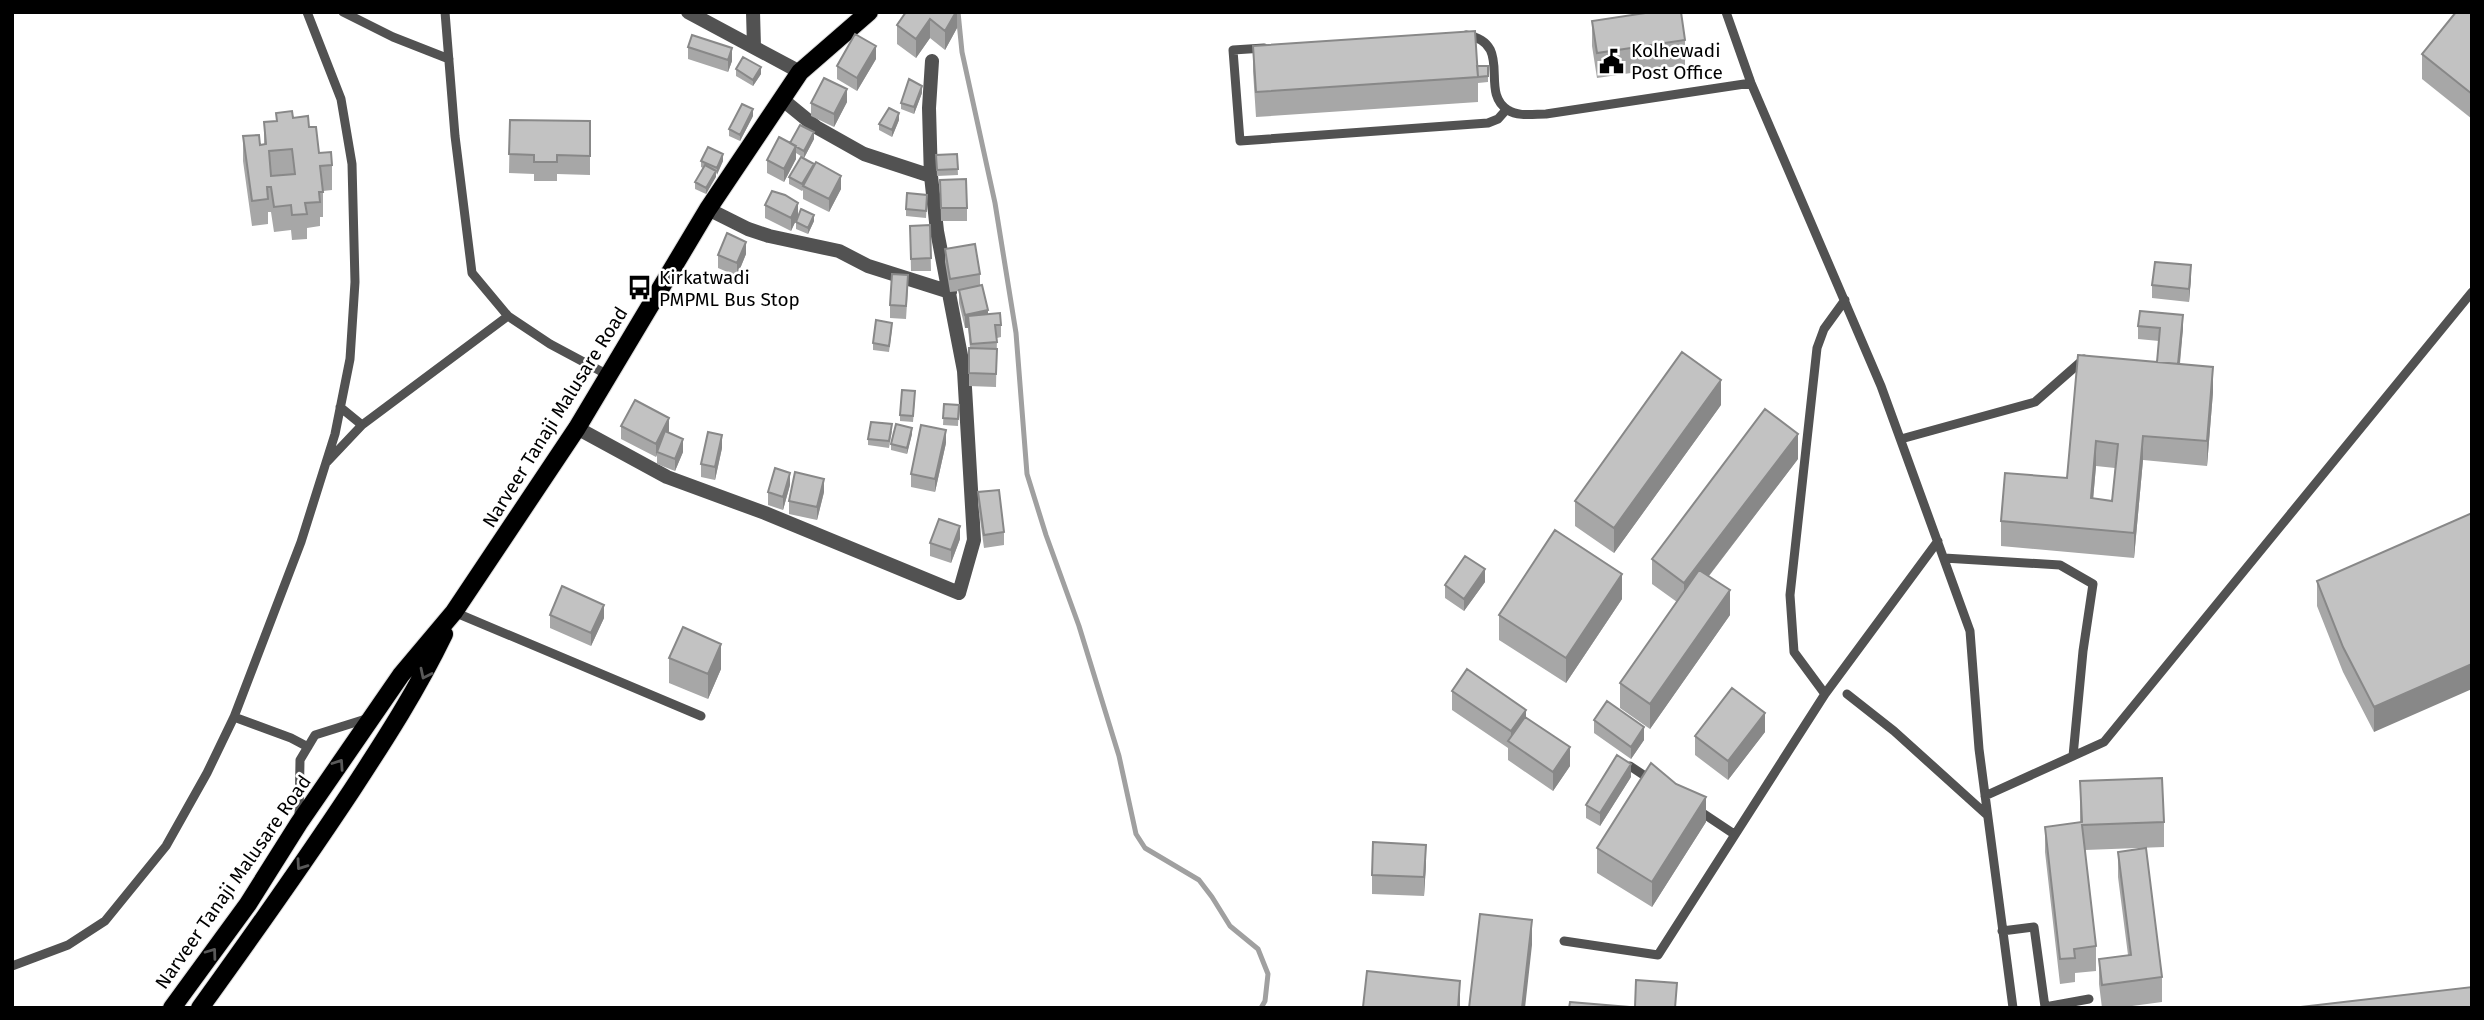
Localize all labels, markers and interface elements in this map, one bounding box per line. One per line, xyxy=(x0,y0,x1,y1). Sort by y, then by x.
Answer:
place label: Kolhewadi Post Office xyxy=(1631,39,1723,84)
public building icon: Kolhewadi Post Office xyxy=(1597,47,1625,75)
place label: Kirkatwadi PMPML Bus Stop xyxy=(659,266,800,311)
bus stop icon: Kirkatwadi PMPML Bus Stop xyxy=(625,274,653,302)
street label: Narveer Tanaji Malusare Road xyxy=(477,302,633,532)
one-way arrow xyxy=(419,667,433,679)
one-way arrow xyxy=(331,759,344,772)
street label: Narveer Tanaji Malusare Road xyxy=(150,771,316,993)
one-way arrow xyxy=(297,857,309,870)
one-way arrow xyxy=(204,948,217,961)

